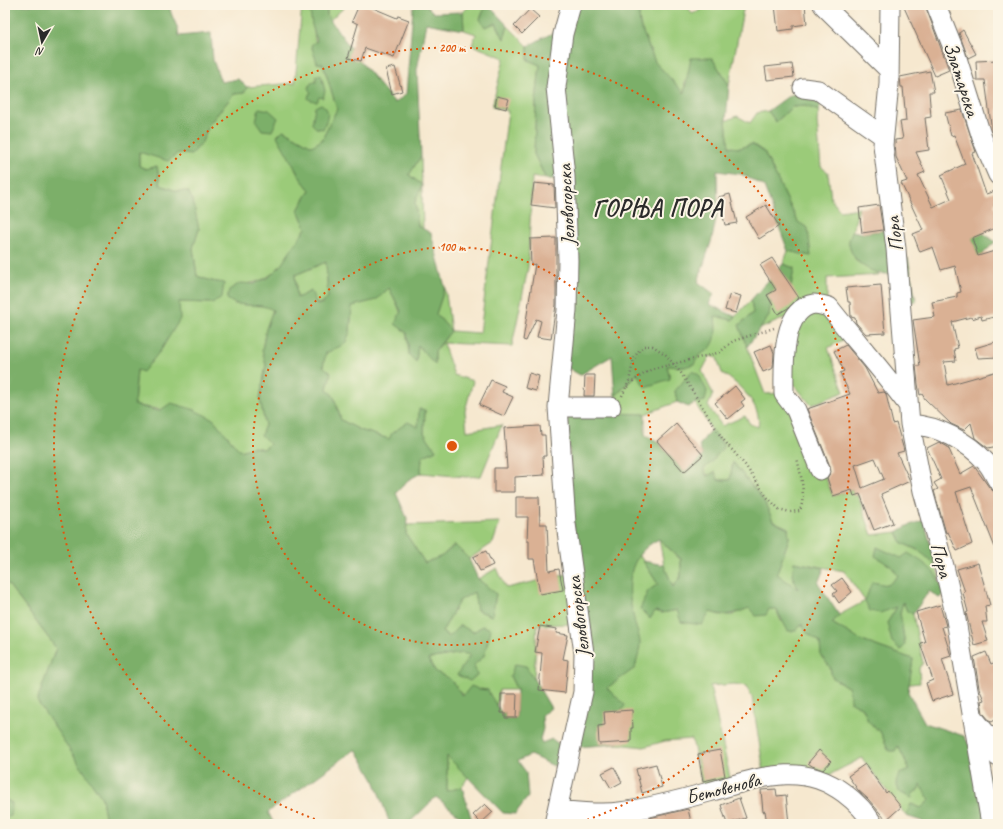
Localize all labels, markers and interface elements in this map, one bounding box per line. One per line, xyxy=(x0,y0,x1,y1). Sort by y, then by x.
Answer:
north arrow xyxy=(22,22,62,62)
street label: Златарска xyxy=(938,39,986,121)
text: 200 m xyxy=(439,40,466,56)
text: N xyxy=(34,44,45,59)
street label: Јеловогорска xyxy=(552,162,581,247)
district label: ГОРЊА ПОРА xyxy=(593,193,724,223)
street label: Пора xyxy=(880,213,909,253)
text: 100 m xyxy=(439,239,466,255)
centre of rings xyxy=(445,439,459,453)
street label: Пора xyxy=(925,540,959,582)
street label: Јеловогорска xyxy=(561,573,596,660)
street label: Бетовенова xyxy=(683,767,765,810)

